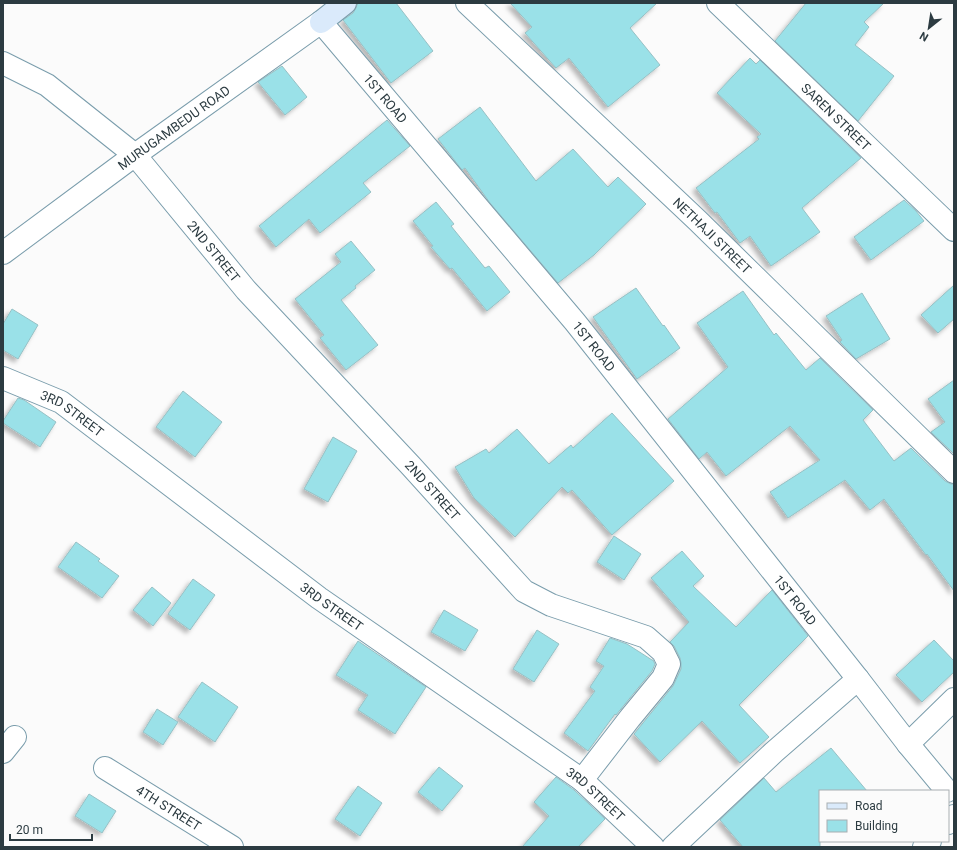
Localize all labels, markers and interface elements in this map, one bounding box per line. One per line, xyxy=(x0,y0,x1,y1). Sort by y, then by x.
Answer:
north arrow xyxy=(909,8,949,48)
text: N xyxy=(917,29,931,44)
street label: 1ST ROAD xyxy=(360,71,410,126)
street label: SAREN STREET xyxy=(798,80,874,154)
street label: MURUGAMBEDU ROAD xyxy=(115,83,233,173)
street label: NETHAJI STREET xyxy=(670,195,754,277)
street label: 2ND STREET xyxy=(184,218,243,285)
street label: 1ST ROAD xyxy=(569,318,618,375)
street label: 3RD STREET xyxy=(38,387,107,440)
street label: 2ND STREET xyxy=(402,458,463,523)
street label: 1ST ROAD xyxy=(771,572,819,628)
street label: 3RD STREET xyxy=(297,579,366,634)
street label: 3RD STREET xyxy=(563,764,628,824)
street label: 4TH STREET xyxy=(133,782,204,834)
legend xyxy=(819,790,949,842)
text: Road xyxy=(855,799,883,813)
scale bar xyxy=(10,816,92,842)
text: Building xyxy=(855,819,898,833)
text: 20 m xyxy=(16,823,43,837)

